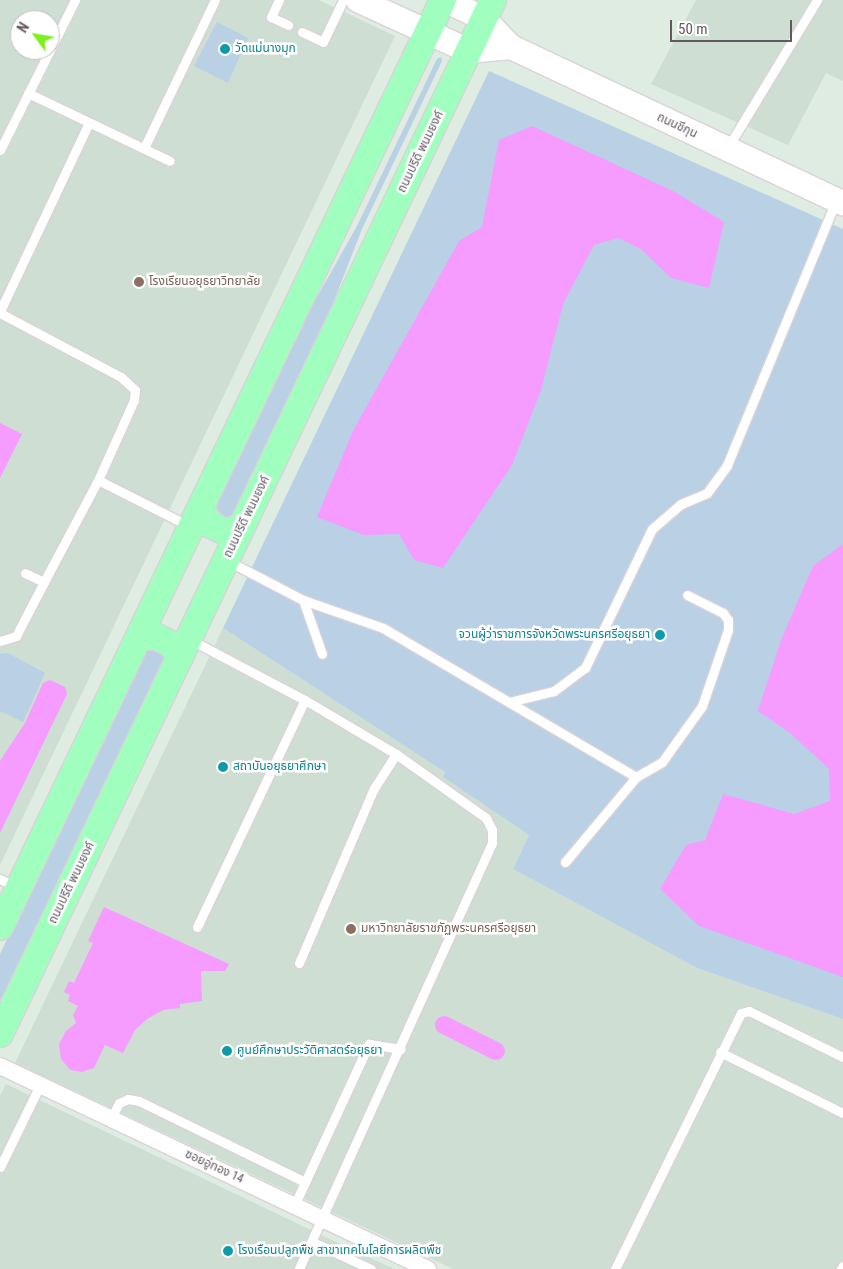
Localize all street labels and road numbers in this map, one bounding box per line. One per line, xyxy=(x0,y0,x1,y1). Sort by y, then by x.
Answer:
street label: ถนนปรีดี พนมยงค์ xyxy=(395,109,447,195)
street label: ถนนชีกุน xyxy=(654,110,700,142)
street label: ถนนปรีดี พนมยงค์ xyxy=(221,474,273,560)
street label: ถนนปรีดี พนมยงค์ xyxy=(46,840,98,926)
street label: ซอยอู่ทอง 14 xyxy=(182,1147,246,1187)

